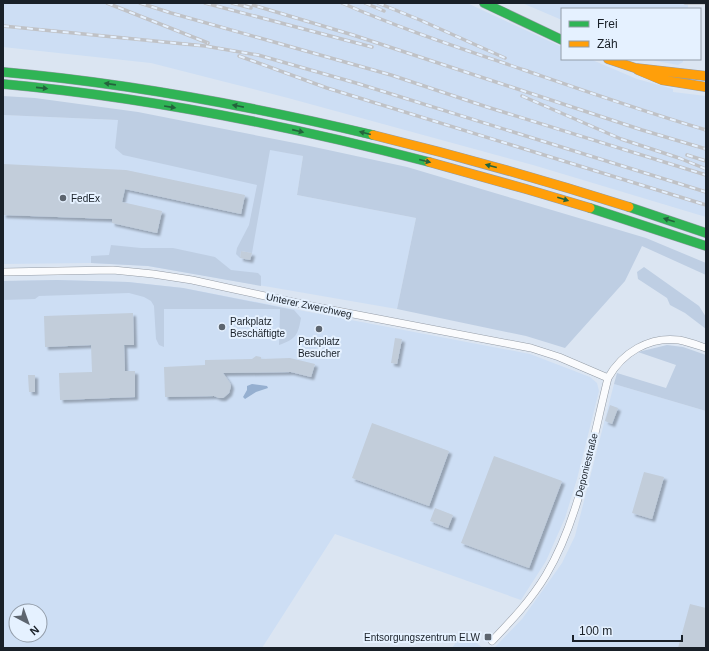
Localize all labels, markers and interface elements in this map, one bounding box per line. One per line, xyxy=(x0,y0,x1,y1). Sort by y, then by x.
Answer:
legend xyxy=(561,8,701,60)
text: Frei xyxy=(597,17,618,31)
text: Zäh xyxy=(597,37,618,51)
one-way arrow xyxy=(104,81,116,87)
one-way arrow xyxy=(36,85,48,91)
one-way arrow xyxy=(232,103,244,109)
one-way arrow xyxy=(164,104,177,110)
one-way arrow xyxy=(292,128,304,134)
one-way arrow xyxy=(359,130,371,136)
one-way arrow xyxy=(418,158,431,164)
one-way arrow xyxy=(485,162,497,168)
marker: FedEx xyxy=(58,193,68,203)
place label: FedEx xyxy=(71,193,100,204)
one-way arrow xyxy=(557,196,569,202)
one-way arrow xyxy=(663,217,675,223)
street label: Unterer Zwerchweg xyxy=(265,291,353,320)
place label: Parkplatz Beschäftigte xyxy=(230,316,285,339)
marker: Parkplatz Beschäftigte xyxy=(217,322,227,332)
marker: Parkplatz Besucher xyxy=(314,324,324,334)
place label: Parkplatz Besucher xyxy=(298,336,341,359)
street label: Deponiestraße xyxy=(573,432,600,498)
north arrow xyxy=(8,603,48,643)
scale bar xyxy=(573,617,682,643)
text: N xyxy=(28,623,41,638)
text: 100 m xyxy=(579,624,612,638)
place label: Entsorgungszentrum ELW xyxy=(364,632,481,643)
marker: Entsorgungszentrum ELW xyxy=(483,632,493,642)

